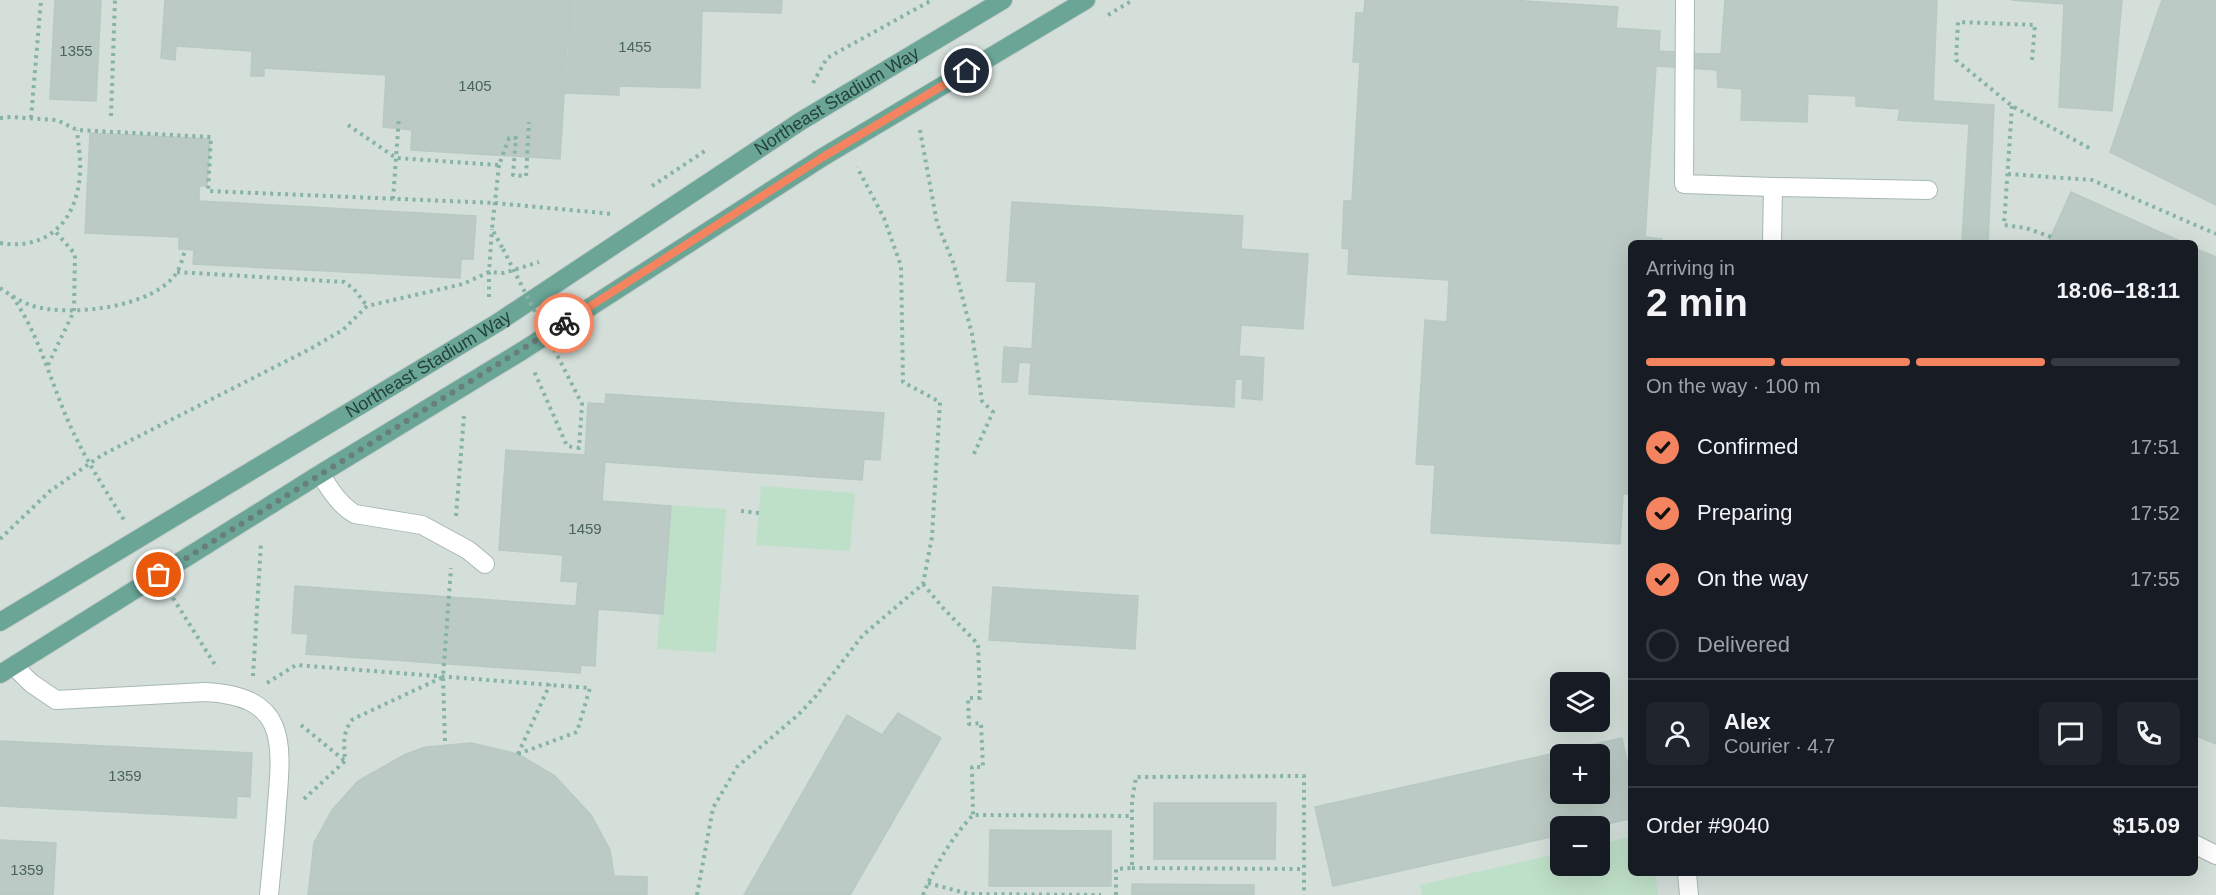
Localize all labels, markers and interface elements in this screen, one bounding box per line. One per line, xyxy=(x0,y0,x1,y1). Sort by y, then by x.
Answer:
house number: 1455 xyxy=(618,38,652,55)
house number: 1355 xyxy=(59,42,93,59)
street label: Northeast Stadium Way xyxy=(751,43,923,159)
pin xyxy=(941,45,992,96)
icon: home xyxy=(950,54,983,87)
house number: 1405 xyxy=(458,77,492,94)
text: Arriving in xyxy=(1646,257,1735,279)
text: 18:06–18:11 xyxy=(2056,278,2180,303)
text: 2 min xyxy=(1646,281,1748,324)
courier xyxy=(534,293,594,353)
street label: Northeast Stadium Way xyxy=(342,306,515,422)
icon: bike xyxy=(548,307,581,340)
text: On the way · 100 m xyxy=(1646,375,1821,397)
icon: check xyxy=(1646,431,1679,464)
text: Confirmed xyxy=(1697,434,1798,459)
text: 17:51 xyxy=(2130,436,2180,458)
icon: check xyxy=(1646,497,1679,530)
text: Preparing xyxy=(1697,500,1792,525)
text: 17:52 xyxy=(2130,502,2180,524)
house number: 1459 xyxy=(568,520,602,537)
pin xyxy=(133,549,184,600)
icon: bag xyxy=(142,558,175,591)
icon: check xyxy=(1646,563,1679,596)
text: On the way xyxy=(1697,566,1808,591)
text: 17:55 xyxy=(2130,568,2180,590)
text: Delivered xyxy=(1697,632,1790,657)
map controls xyxy=(1550,672,1610,876)
button: layers xyxy=(1550,672,1610,732)
button: person xyxy=(1646,702,1709,765)
button: chat xyxy=(2039,702,2102,765)
button: phone xyxy=(2117,702,2180,765)
text: Alex xyxy=(1724,709,1770,734)
text: Courier · 4.7 xyxy=(1724,735,1835,757)
button: + xyxy=(1550,744,1610,804)
house number: 1359 xyxy=(108,767,142,784)
text: Order #9040 xyxy=(1646,813,1770,838)
text: $15.09 xyxy=(2113,813,2180,838)
button: − xyxy=(1550,816,1610,876)
house number: 1359 xyxy=(10,861,44,878)

